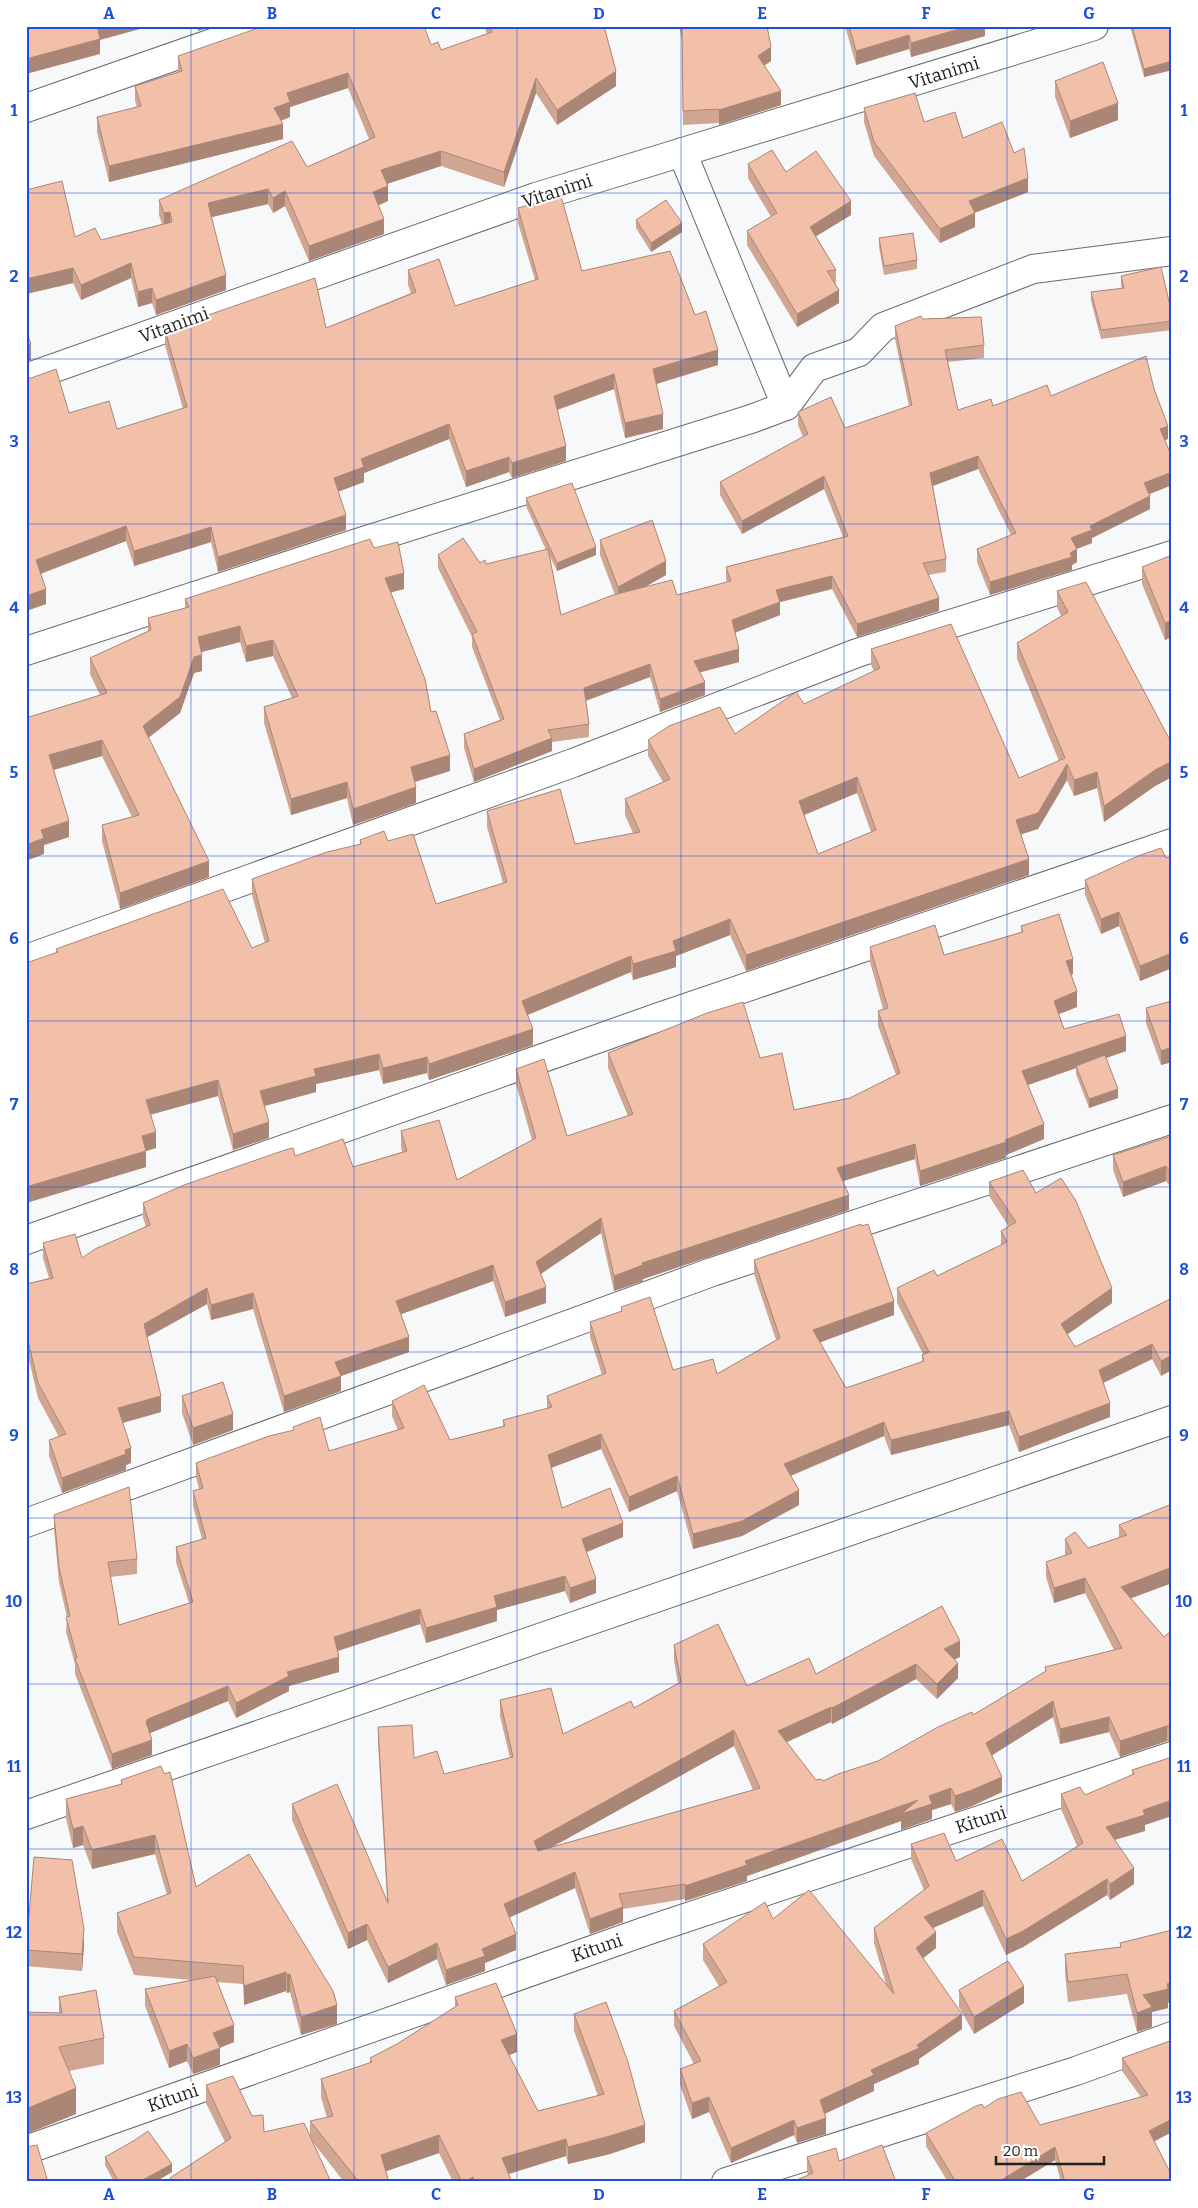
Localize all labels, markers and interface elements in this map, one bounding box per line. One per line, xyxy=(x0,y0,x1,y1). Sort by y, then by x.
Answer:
text: A xyxy=(103,4,115,23)
text: B xyxy=(267,4,277,23)
text: C xyxy=(431,4,441,23)
text: D xyxy=(593,4,605,23)
text: E xyxy=(757,4,767,23)
text: F xyxy=(922,4,931,23)
text: G xyxy=(1083,4,1095,23)
street label: Vitanimi xyxy=(906,52,982,94)
text: 1 xyxy=(11,101,18,120)
text: 1 xyxy=(1181,101,1188,120)
street label: Vitanimi xyxy=(519,169,595,213)
text: 2 xyxy=(9,267,19,286)
text: 2 xyxy=(1179,267,1189,286)
street label: Vitanimi xyxy=(136,302,212,348)
text: 3 xyxy=(9,432,19,451)
text: 3 xyxy=(1179,432,1189,451)
text: 4 xyxy=(9,598,19,617)
text: 4 xyxy=(1179,598,1189,617)
text: 5 xyxy=(10,763,19,782)
text: 5 xyxy=(1180,763,1189,782)
text: 6 xyxy=(9,929,19,948)
text: 6 xyxy=(1179,929,1189,948)
text: 7 xyxy=(10,1095,19,1114)
text: 7 xyxy=(1180,1095,1189,1114)
text: 8 xyxy=(9,1260,19,1279)
text: 8 xyxy=(1179,1260,1189,1279)
text: 9 xyxy=(9,1426,19,1445)
text: 9 xyxy=(1179,1426,1189,1445)
text: 10 xyxy=(5,1592,23,1611)
text: 10 xyxy=(1175,1592,1193,1611)
text: 11 xyxy=(7,1757,21,1776)
text: 11 xyxy=(1177,1757,1191,1776)
street label: Kituni xyxy=(953,1801,1009,1839)
text: 12 xyxy=(6,1923,22,1942)
text: 12 xyxy=(1176,1923,1192,1942)
street label: Kituni xyxy=(569,1929,625,1967)
street label: Kituni xyxy=(145,2079,201,2117)
text: 13 xyxy=(6,2088,22,2107)
text: 13 xyxy=(1176,2088,1192,2107)
scale bar xyxy=(996,2133,1103,2165)
text: 20 m xyxy=(1003,2142,1039,2160)
text: A xyxy=(103,2185,115,2204)
text: B xyxy=(267,2185,277,2204)
text: C xyxy=(431,2185,441,2204)
text: D xyxy=(593,2185,605,2204)
text: E xyxy=(757,2185,767,2204)
text: F xyxy=(922,2185,931,2204)
text: G xyxy=(1083,2185,1095,2204)

